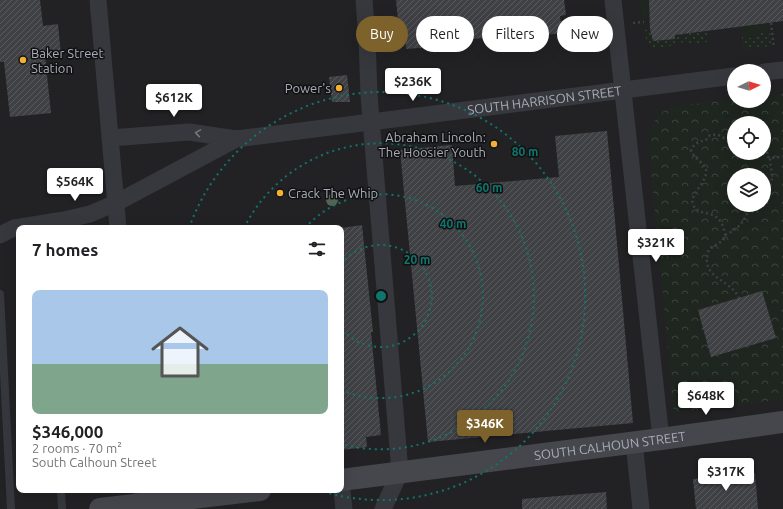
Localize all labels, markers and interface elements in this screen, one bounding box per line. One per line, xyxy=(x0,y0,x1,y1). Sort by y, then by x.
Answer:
chip: Buy xyxy=(356,16,408,52)
chip: Rent xyxy=(416,16,474,52)
chip: Filters xyxy=(482,16,549,52)
chip: New xyxy=(557,16,613,52)
place label: Baker Street Station xyxy=(31,46,104,75)
marker: Baker Street Station xyxy=(18,55,28,65)
north arrow xyxy=(727,64,771,108)
map controls xyxy=(727,64,771,212)
pin: $236K xyxy=(385,68,441,102)
text: $236K xyxy=(394,74,432,88)
place label: Power's xyxy=(285,81,331,95)
marker: Power's xyxy=(334,83,344,93)
street label: SOUTH HARRISON STREET xyxy=(466,83,622,117)
pin: $612K xyxy=(146,84,202,118)
text: $612K xyxy=(155,90,193,104)
button: locate xyxy=(727,116,771,160)
one-way arrow xyxy=(195,129,201,138)
place label: Abraham Lincoln: The Hoosier Youth xyxy=(379,130,486,159)
marker: Abraham Lincoln: The Hoosier Youth xyxy=(489,139,499,149)
text: 80 m xyxy=(512,145,538,158)
pin: $564K xyxy=(47,168,103,202)
button: layers xyxy=(727,168,771,212)
text: $564K xyxy=(56,174,94,188)
text: 60 m xyxy=(476,181,502,194)
place label: Crack The Whip xyxy=(288,186,378,200)
marker: Crack The Whip xyxy=(275,188,285,198)
text: 40 m xyxy=(440,217,466,230)
pin: $321K xyxy=(628,229,684,263)
text: $321K xyxy=(637,235,675,249)
icon: filters xyxy=(306,238,328,260)
text: 7 homes xyxy=(32,240,98,259)
text: 20 m xyxy=(404,253,430,266)
centre of rings xyxy=(374,289,388,303)
icon: home xyxy=(144,316,216,388)
pin: $648K xyxy=(678,382,734,416)
text: $648K xyxy=(687,388,725,402)
pin: $346K xyxy=(457,410,513,444)
text: $346K xyxy=(466,416,504,430)
text: $346,000 xyxy=(32,422,103,441)
street label: SOUTH CALHOUN STREET xyxy=(533,429,686,462)
text: 2 rooms · 70 m² xyxy=(32,441,122,455)
text: South Calhoun Street xyxy=(32,455,157,469)
pin: $317K xyxy=(698,458,754,492)
text: $317K xyxy=(707,464,745,478)

